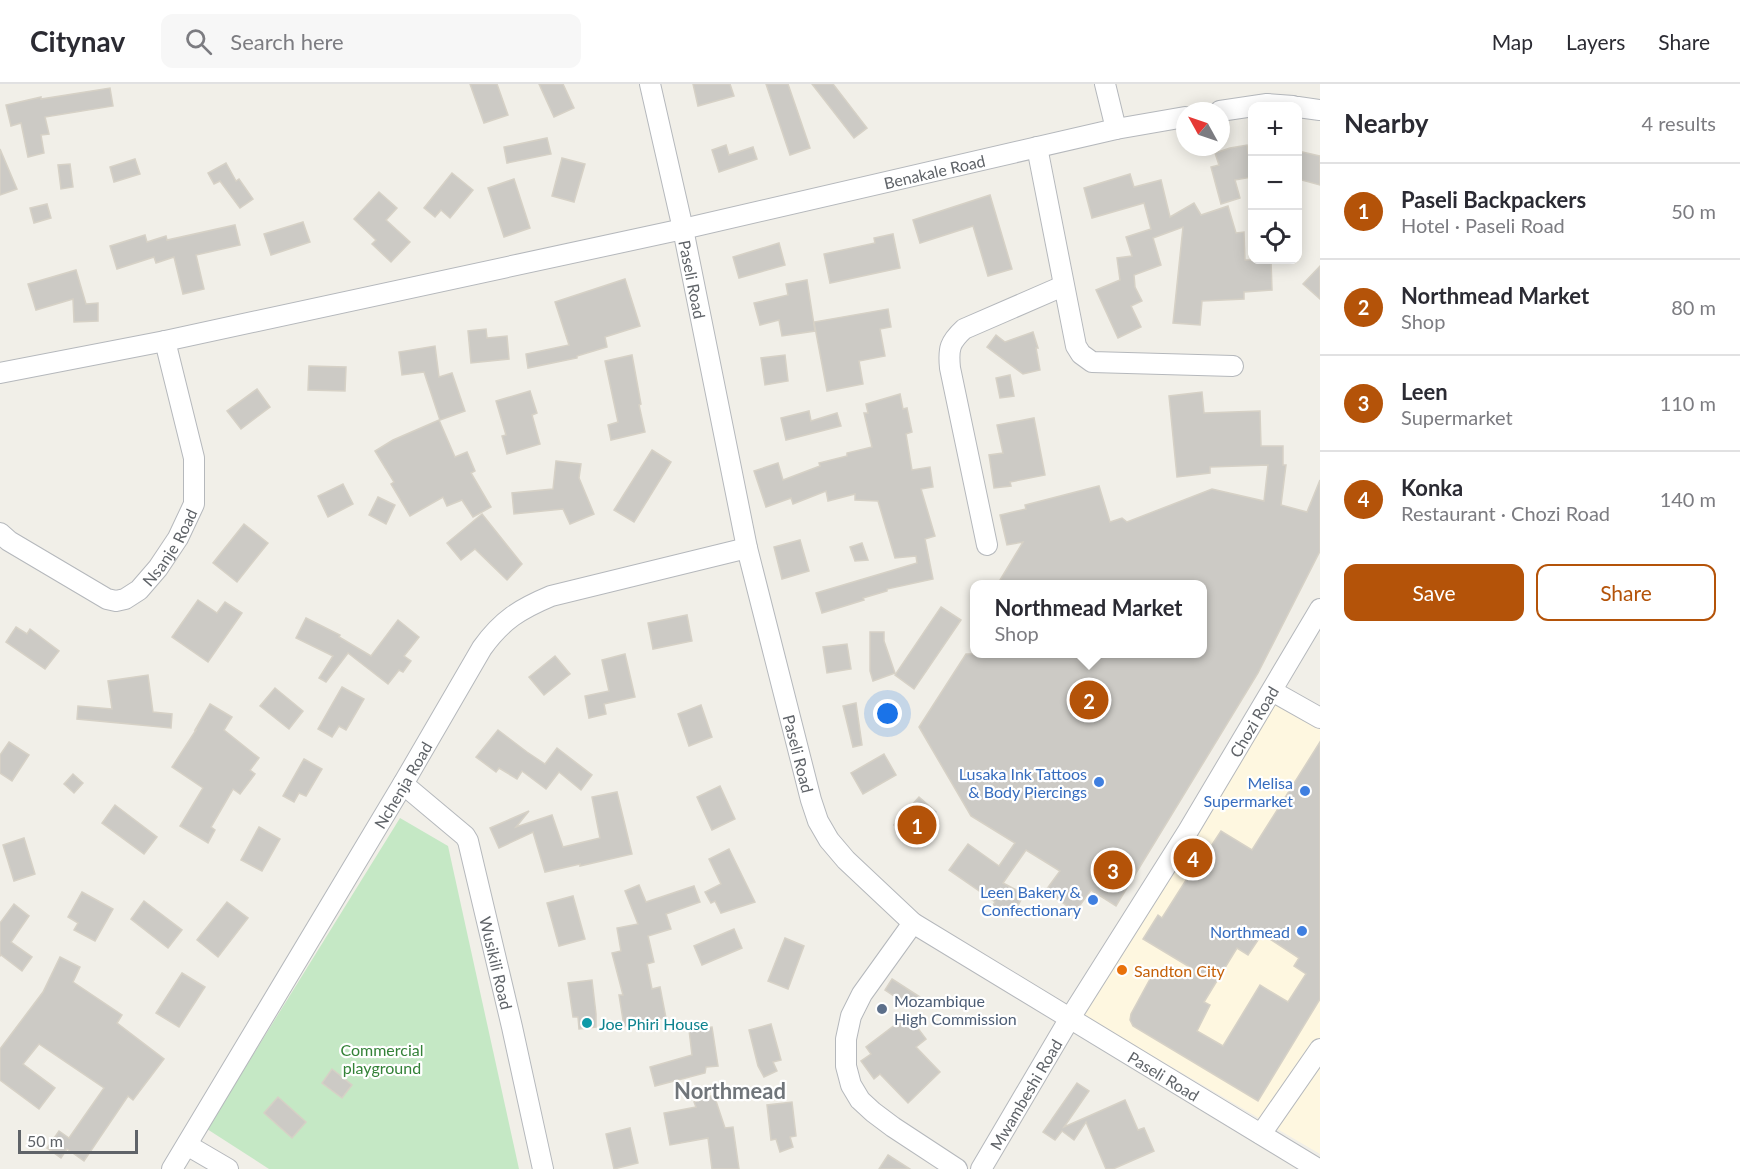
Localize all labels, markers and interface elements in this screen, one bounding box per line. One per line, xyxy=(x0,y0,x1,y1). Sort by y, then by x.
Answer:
search box xyxy=(161,14,581,68)
text: Citynav xyxy=(30,24,125,58)
icon: search xyxy=(182,25,215,58)
text: Search here xyxy=(230,28,344,55)
text: Map xyxy=(1492,29,1533,54)
text: Layers xyxy=(1566,29,1625,54)
text: Share xyxy=(1658,29,1710,54)
north arrow xyxy=(1176,102,1230,156)
map controls xyxy=(1248,102,1302,264)
button: + xyxy=(1248,102,1302,156)
text: Nearby xyxy=(1344,107,1429,139)
text: 4 results xyxy=(1641,111,1716,135)
street label: Benakale Road xyxy=(882,150,987,192)
button: − xyxy=(1248,156,1302,210)
text: Paseli Backpackers xyxy=(1401,186,1586,213)
text: 1 xyxy=(1358,199,1369,223)
text: 50 m xyxy=(1671,199,1716,223)
button: locate xyxy=(1248,210,1302,264)
text: Hotel · Paseli Road xyxy=(1401,213,1565,237)
street label: Paseli Road xyxy=(676,238,710,320)
text: Northmead Market xyxy=(1401,282,1589,309)
text: 2 xyxy=(1358,295,1369,319)
text: 80 m xyxy=(1671,295,1716,319)
text: Shop xyxy=(1401,309,1445,333)
text: Leen xyxy=(1401,378,1448,405)
text: 3 xyxy=(1358,391,1369,415)
text: 110 m xyxy=(1660,391,1716,415)
text: Supermarket xyxy=(1401,405,1513,429)
text: Konka xyxy=(1401,474,1463,501)
text: 4 xyxy=(1358,487,1369,511)
text: 140 m xyxy=(1660,487,1716,511)
text: Restaurant · Chozi Road xyxy=(1401,501,1610,525)
street label: Nsanje Road xyxy=(138,505,200,589)
button: Save xyxy=(1344,564,1524,621)
button: Share xyxy=(1536,564,1716,621)
popup xyxy=(970,580,1207,658)
text: Northmead Market xyxy=(994,594,1183,621)
text: Shop xyxy=(994,621,1039,645)
pin: 2 xyxy=(1070,678,1108,722)
street label: Chozi Road xyxy=(1225,682,1282,760)
your location xyxy=(873,699,902,728)
street label: Paseli Road xyxy=(780,712,818,794)
street label: Nchenja Road xyxy=(369,738,435,831)
place label: Lusaka Ink Tattoos & Body Piercings xyxy=(959,764,1087,801)
place label: Melisa Supermarket xyxy=(1204,773,1293,810)
marker: Lusaka Ink Tattoos & Body Piercings xyxy=(1092,775,1106,789)
marker: Melisa Supermarket xyxy=(1298,784,1312,798)
pin: 1 xyxy=(898,802,936,848)
pin: 4 xyxy=(1174,836,1212,880)
pin: 3 xyxy=(1094,848,1132,892)
place label: Leen Bakery & Confectionary xyxy=(980,882,1082,919)
marker: Leen Bakery & Confectionary xyxy=(1086,893,1100,907)
street label: Wusikili Road xyxy=(477,915,517,1011)
place label: Northmead xyxy=(1210,922,1290,941)
marker: Northmead xyxy=(1295,924,1309,938)
place label: Sandton City xyxy=(1134,961,1225,980)
marker: Sandton City xyxy=(1115,963,1129,977)
place label: Mozambique High Commission xyxy=(894,991,1017,1028)
marker: Mozambique High Commission xyxy=(875,1002,889,1016)
place label: Joe Phiri House xyxy=(599,1014,709,1033)
marker: Joe Phiri House xyxy=(580,1016,594,1030)
street label: Mwambeshi Road xyxy=(985,1035,1065,1153)
park label: Commercial playground xyxy=(340,1040,424,1077)
street label: Paseli Road xyxy=(1125,1047,1203,1104)
district label: Northmead xyxy=(674,1077,786,1104)
scale bar xyxy=(18,1127,138,1154)
text: 50 m xyxy=(27,1131,63,1150)

